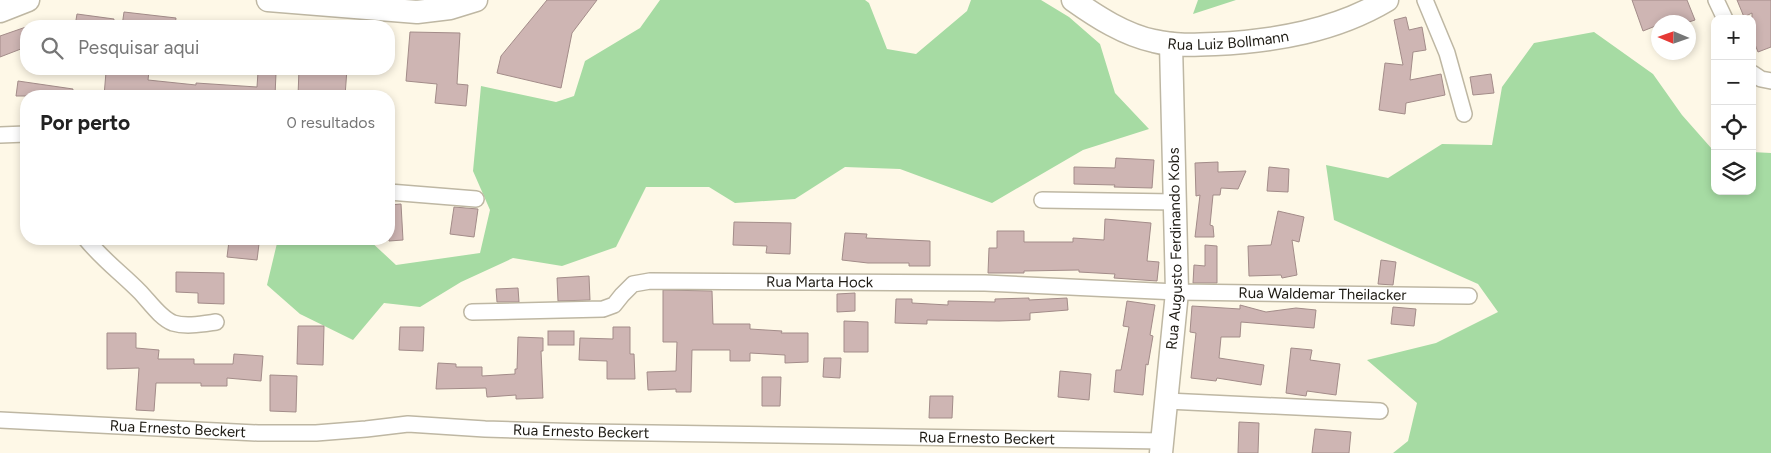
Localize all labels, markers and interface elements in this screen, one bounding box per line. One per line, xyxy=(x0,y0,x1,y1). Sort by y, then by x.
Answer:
north arrow xyxy=(1651,15,1696,60)
map controls xyxy=(1711,15,1756,195)
button: + xyxy=(1711,15,1756,60)
search box xyxy=(20,20,395,75)
street label: Rua Luiz Bollmann xyxy=(1167,27,1290,54)
icon: search xyxy=(38,34,66,62)
text: Pesquisar aqui xyxy=(78,36,199,59)
button: − xyxy=(1711,60,1756,105)
button: locate xyxy=(1711,105,1756,150)
text: Por perto xyxy=(40,110,130,135)
text: 0 resultados xyxy=(286,113,375,132)
street label: Rua Augusto Ferdinando Kobs xyxy=(1162,147,1186,351)
button: layers xyxy=(1711,150,1756,195)
street label: Rua Marta Hock xyxy=(766,273,874,291)
street label: Rua Waldemar Theilacker xyxy=(1238,284,1407,304)
street label: Rua Ernesto Beckert xyxy=(109,417,247,441)
street label: Rua Ernesto Beckert xyxy=(513,421,650,442)
street label: Rua Ernesto Beckert xyxy=(919,428,1056,448)

